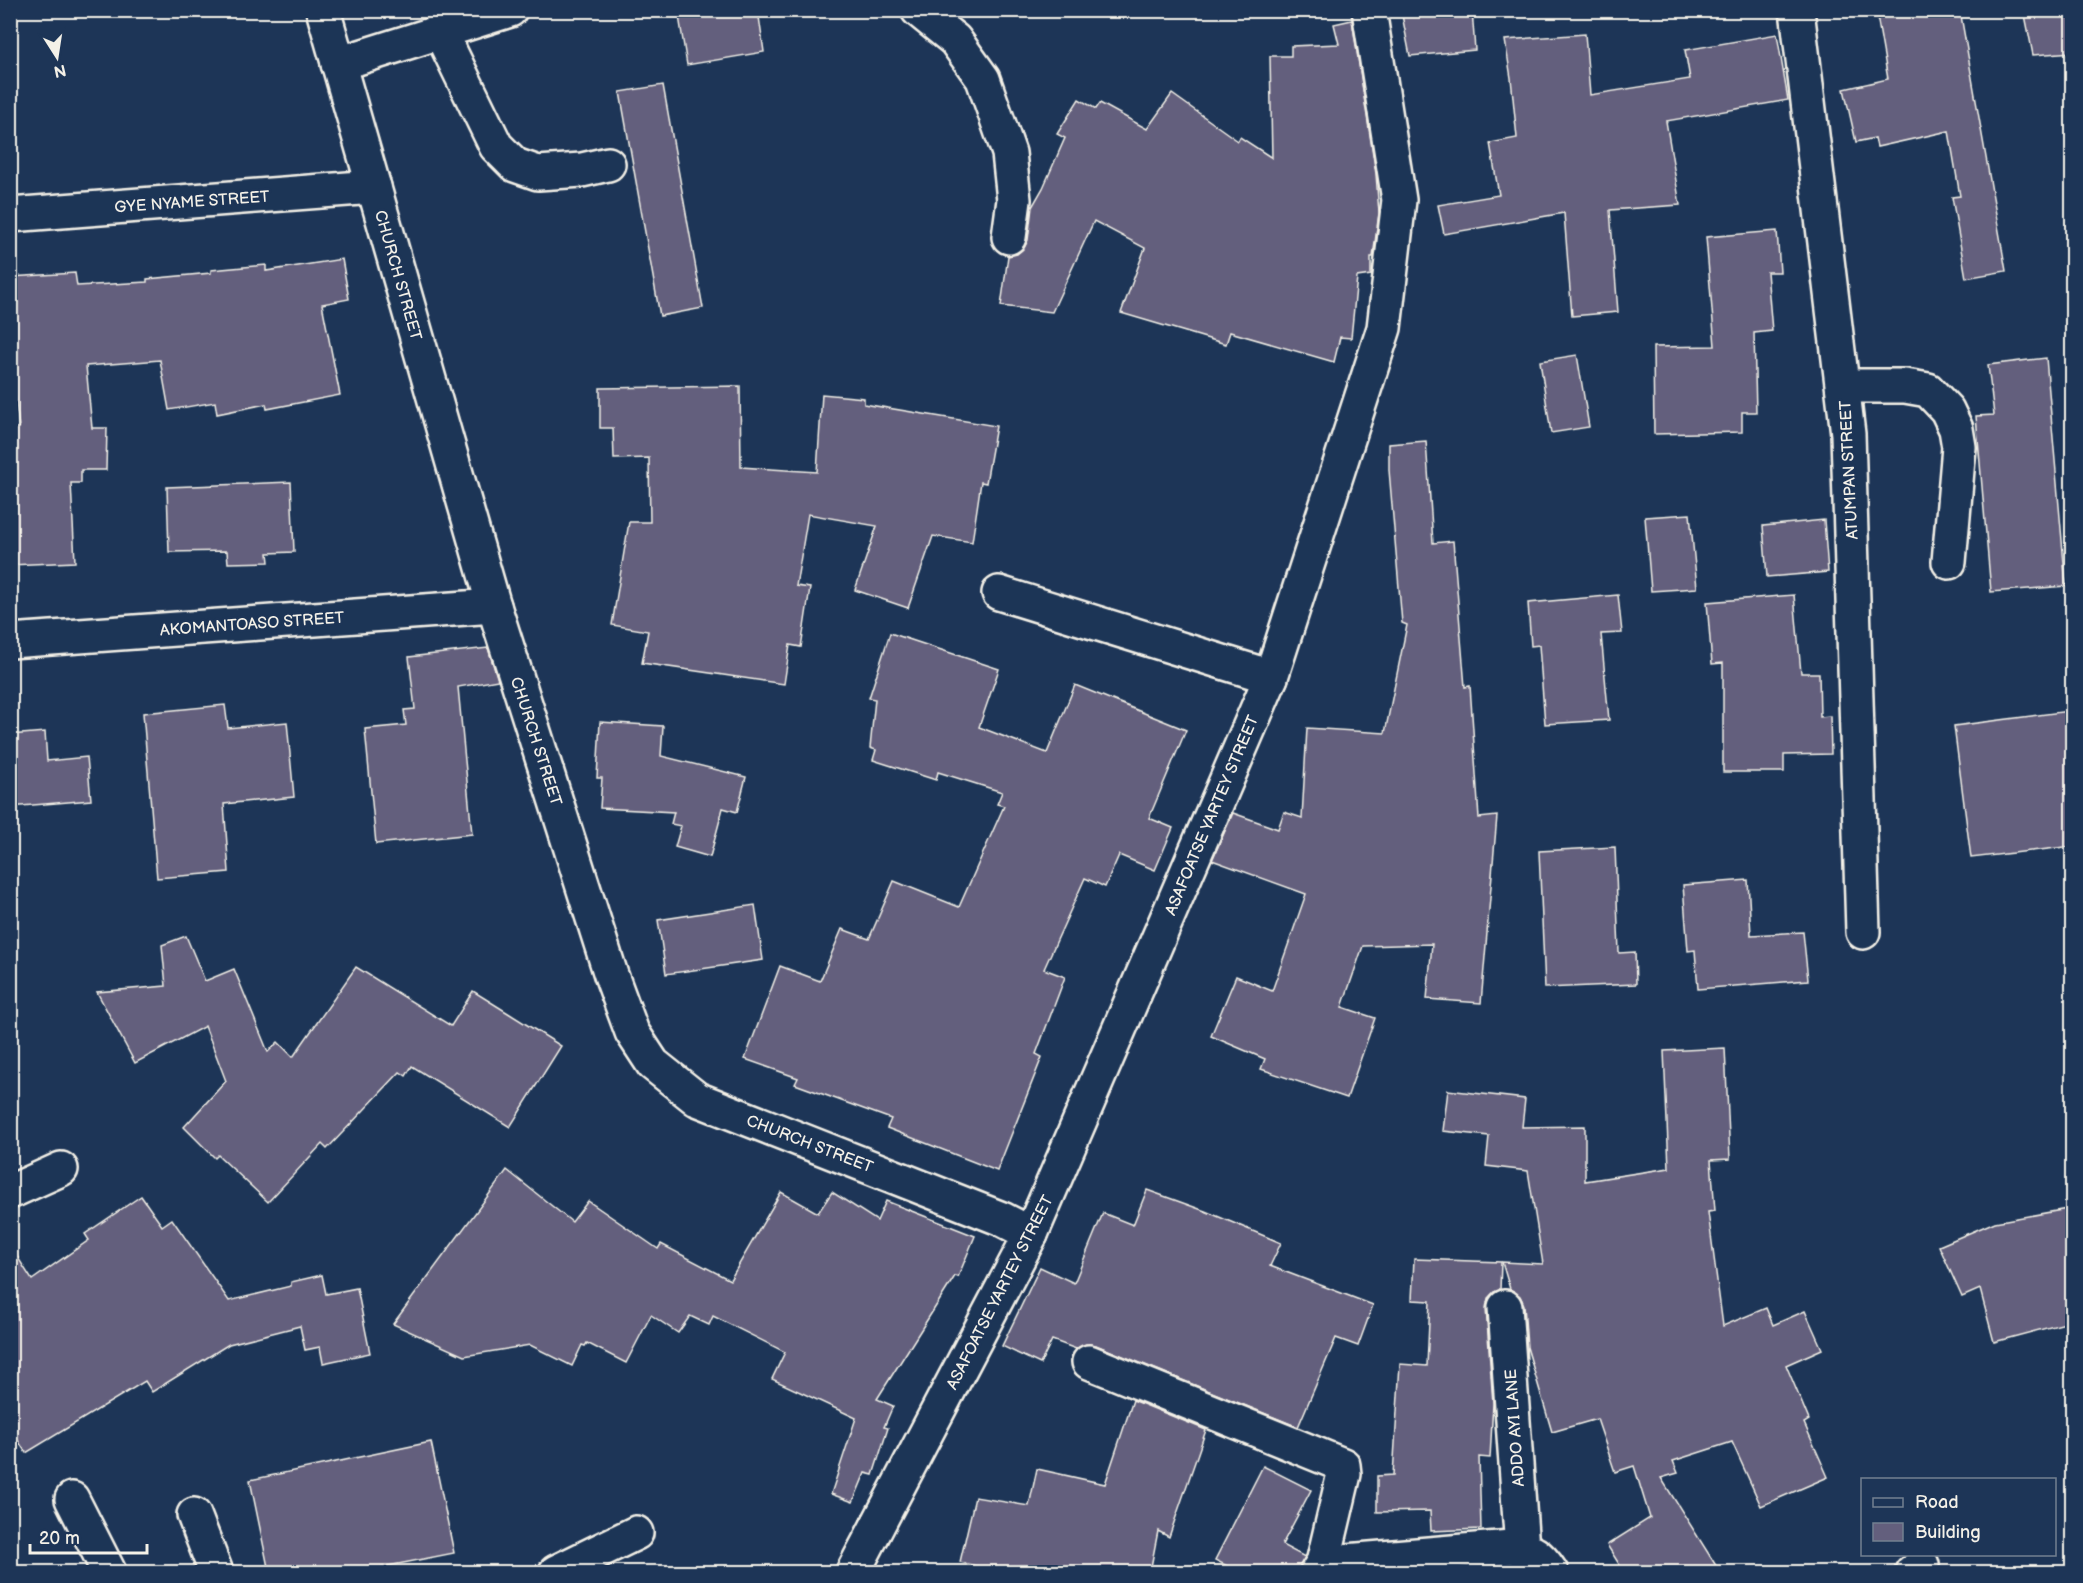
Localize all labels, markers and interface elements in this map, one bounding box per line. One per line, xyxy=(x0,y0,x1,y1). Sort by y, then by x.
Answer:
north arrow xyxy=(27,27,87,87)
text: N xyxy=(52,60,68,81)
street label: GYE NYAME STREET xyxy=(114,188,271,217)
street label: CHURCH STREET xyxy=(370,208,425,343)
street label: ATUMPAN STREET xyxy=(1836,400,1863,540)
street label: AKOMANTOASO STREET xyxy=(159,609,345,640)
street label: CHURCH STREET xyxy=(506,675,565,809)
street label: ASAFOATSE YARTEY STREET xyxy=(1162,712,1263,918)
street label: CHURCH STREET xyxy=(743,1111,876,1177)
street label: ASAFOATSE YARTEY STREET xyxy=(943,1192,1058,1393)
street label: ADDO AYI LANE xyxy=(1502,1368,1529,1487)
legend xyxy=(1861,1478,2056,1556)
text: Road xyxy=(1915,1492,1959,1513)
scale bar xyxy=(30,1517,147,1555)
text: Building xyxy=(1915,1522,1981,1543)
text: 20 m xyxy=(39,1528,80,1549)

